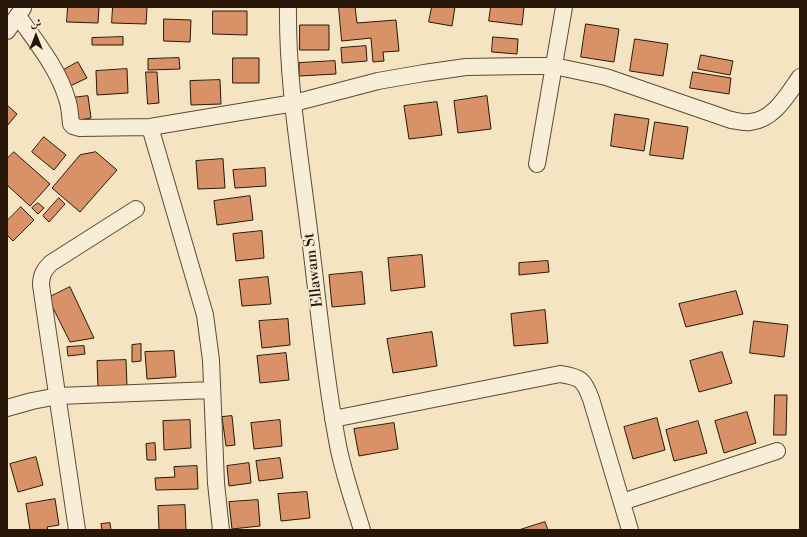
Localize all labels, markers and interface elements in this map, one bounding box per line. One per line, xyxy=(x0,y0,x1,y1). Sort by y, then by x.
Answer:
north arrow xyxy=(16,16,56,56)
text: ش xyxy=(31,17,41,31)
street label: Ellawam St xyxy=(301,232,327,308)

